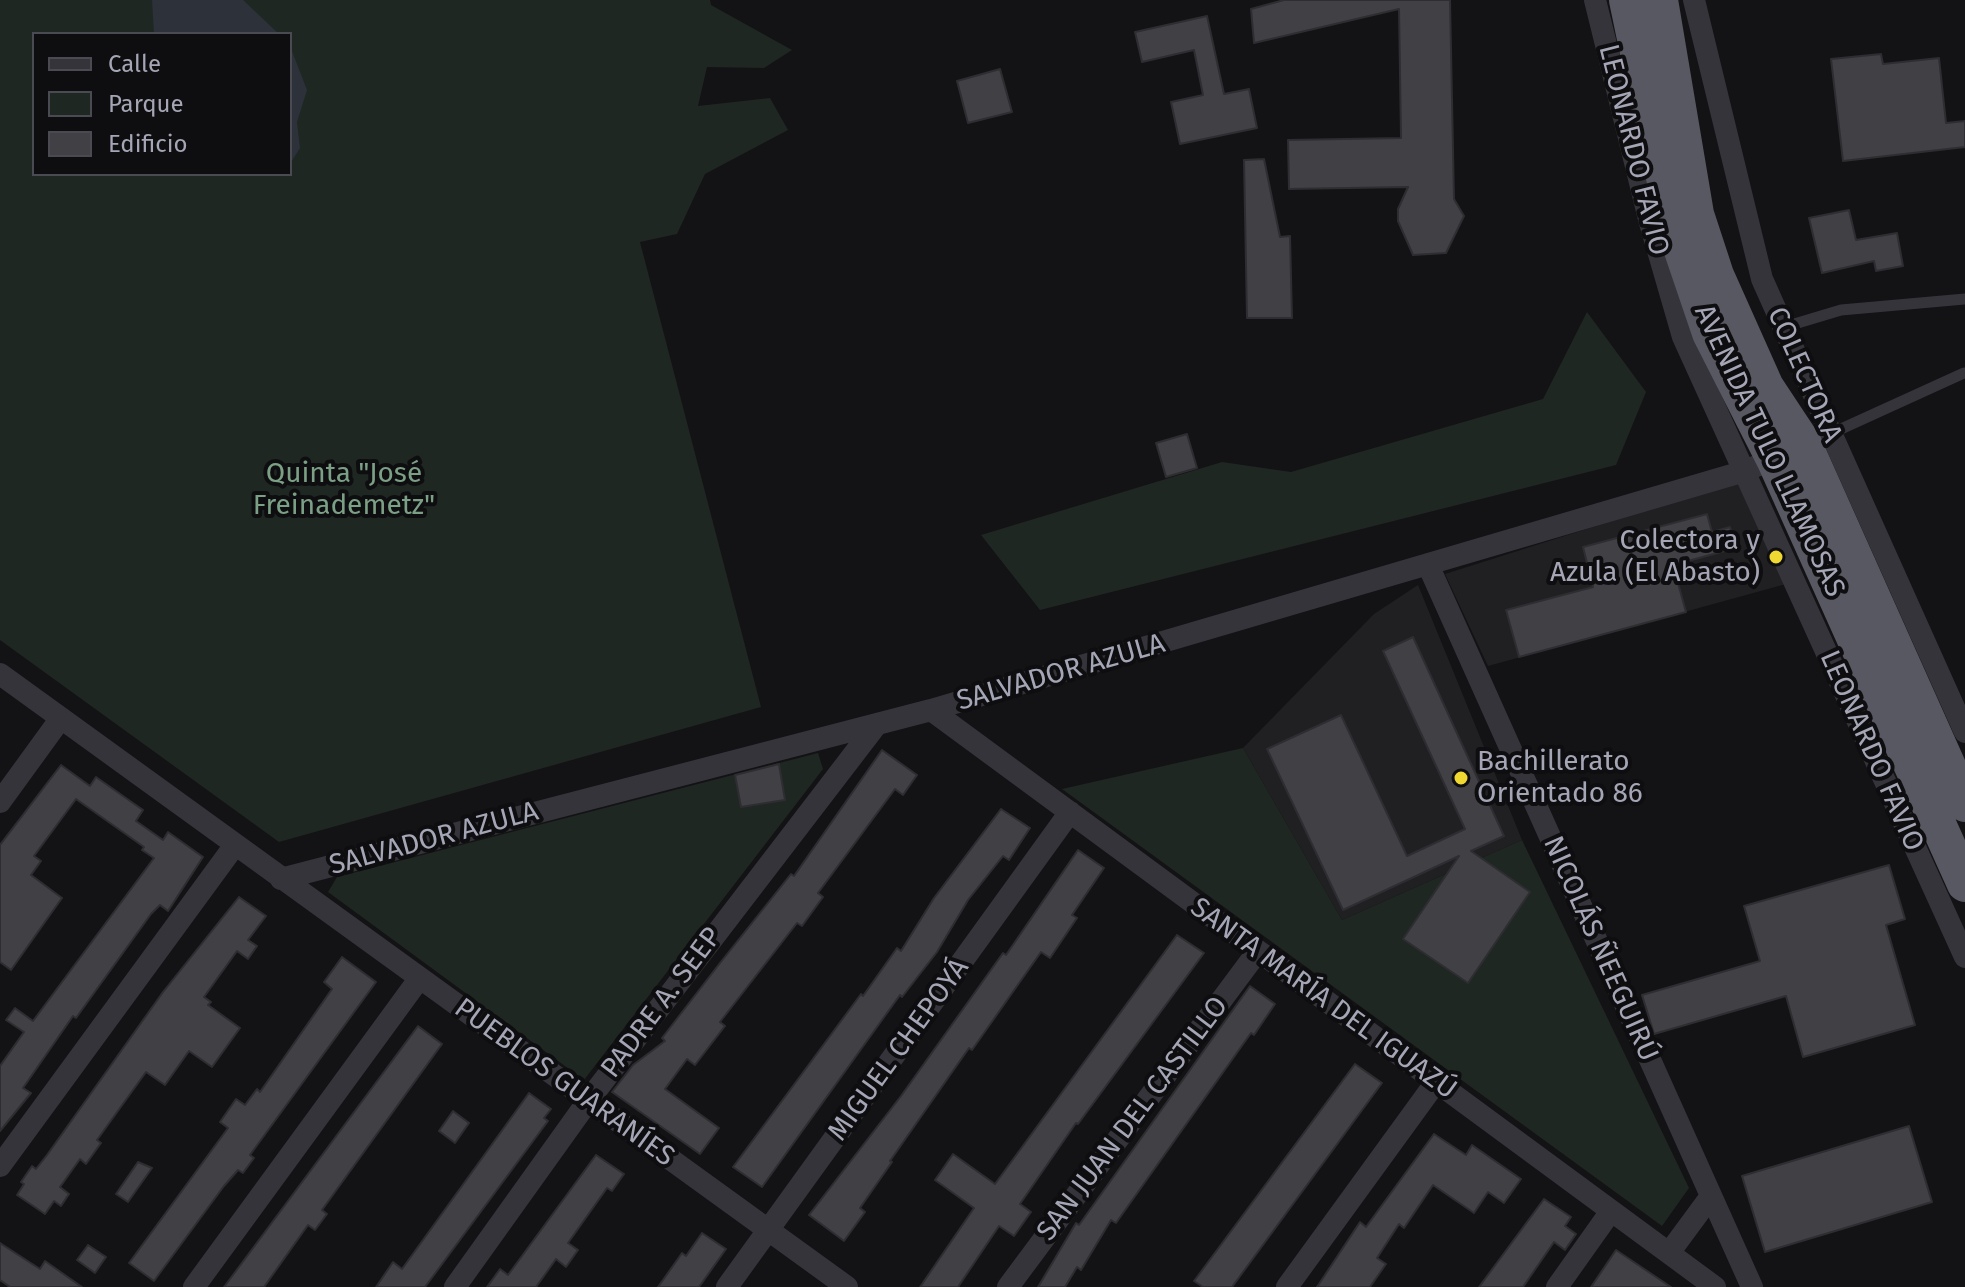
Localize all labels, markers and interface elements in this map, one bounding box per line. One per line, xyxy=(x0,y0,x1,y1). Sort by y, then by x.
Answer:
legend xyxy=(32,32,292,176)
street label: LEONARDO FAVIO xyxy=(1591,41,1675,259)
text: Calle xyxy=(108,50,161,78)
text: Parque xyxy=(108,90,184,118)
text: Edificio xyxy=(108,130,188,158)
street label: AVENIDA TULO LLAMOSAS xyxy=(1686,300,1852,602)
street label: COLECTORA xyxy=(1759,302,1849,448)
park label: Quinta "José Freinademetz" xyxy=(253,457,435,523)
place label: Colectora y Azula (El Abasto) xyxy=(1550,524,1760,590)
marker: Colectora y Azula (El Abasto) xyxy=(1767,548,1785,566)
street label: SALVADOR AZULA xyxy=(953,627,1169,719)
street label: LEONARDO FAVIO xyxy=(1812,645,1930,857)
place label: Bachillerato Orientado 86 xyxy=(1477,745,1643,811)
marker: Bachillerato Orientado 86 xyxy=(1452,769,1470,787)
street label: SALVADOR AZULA xyxy=(326,795,542,883)
street label: NICOLÁS ÑEEGUIRÚ xyxy=(1535,831,1665,1067)
street label: SANTA MARÍA DEL IGUAZÚ xyxy=(1183,891,1463,1107)
street label: PADRE A. SEEP xyxy=(594,921,730,1085)
street label: MIGUEL CHEPOYÁ xyxy=(822,952,976,1148)
street label: SAN JUAN DEL CASTILLO xyxy=(1030,990,1236,1248)
street label: PUEBLOS GUARANÍES xyxy=(447,992,681,1174)

